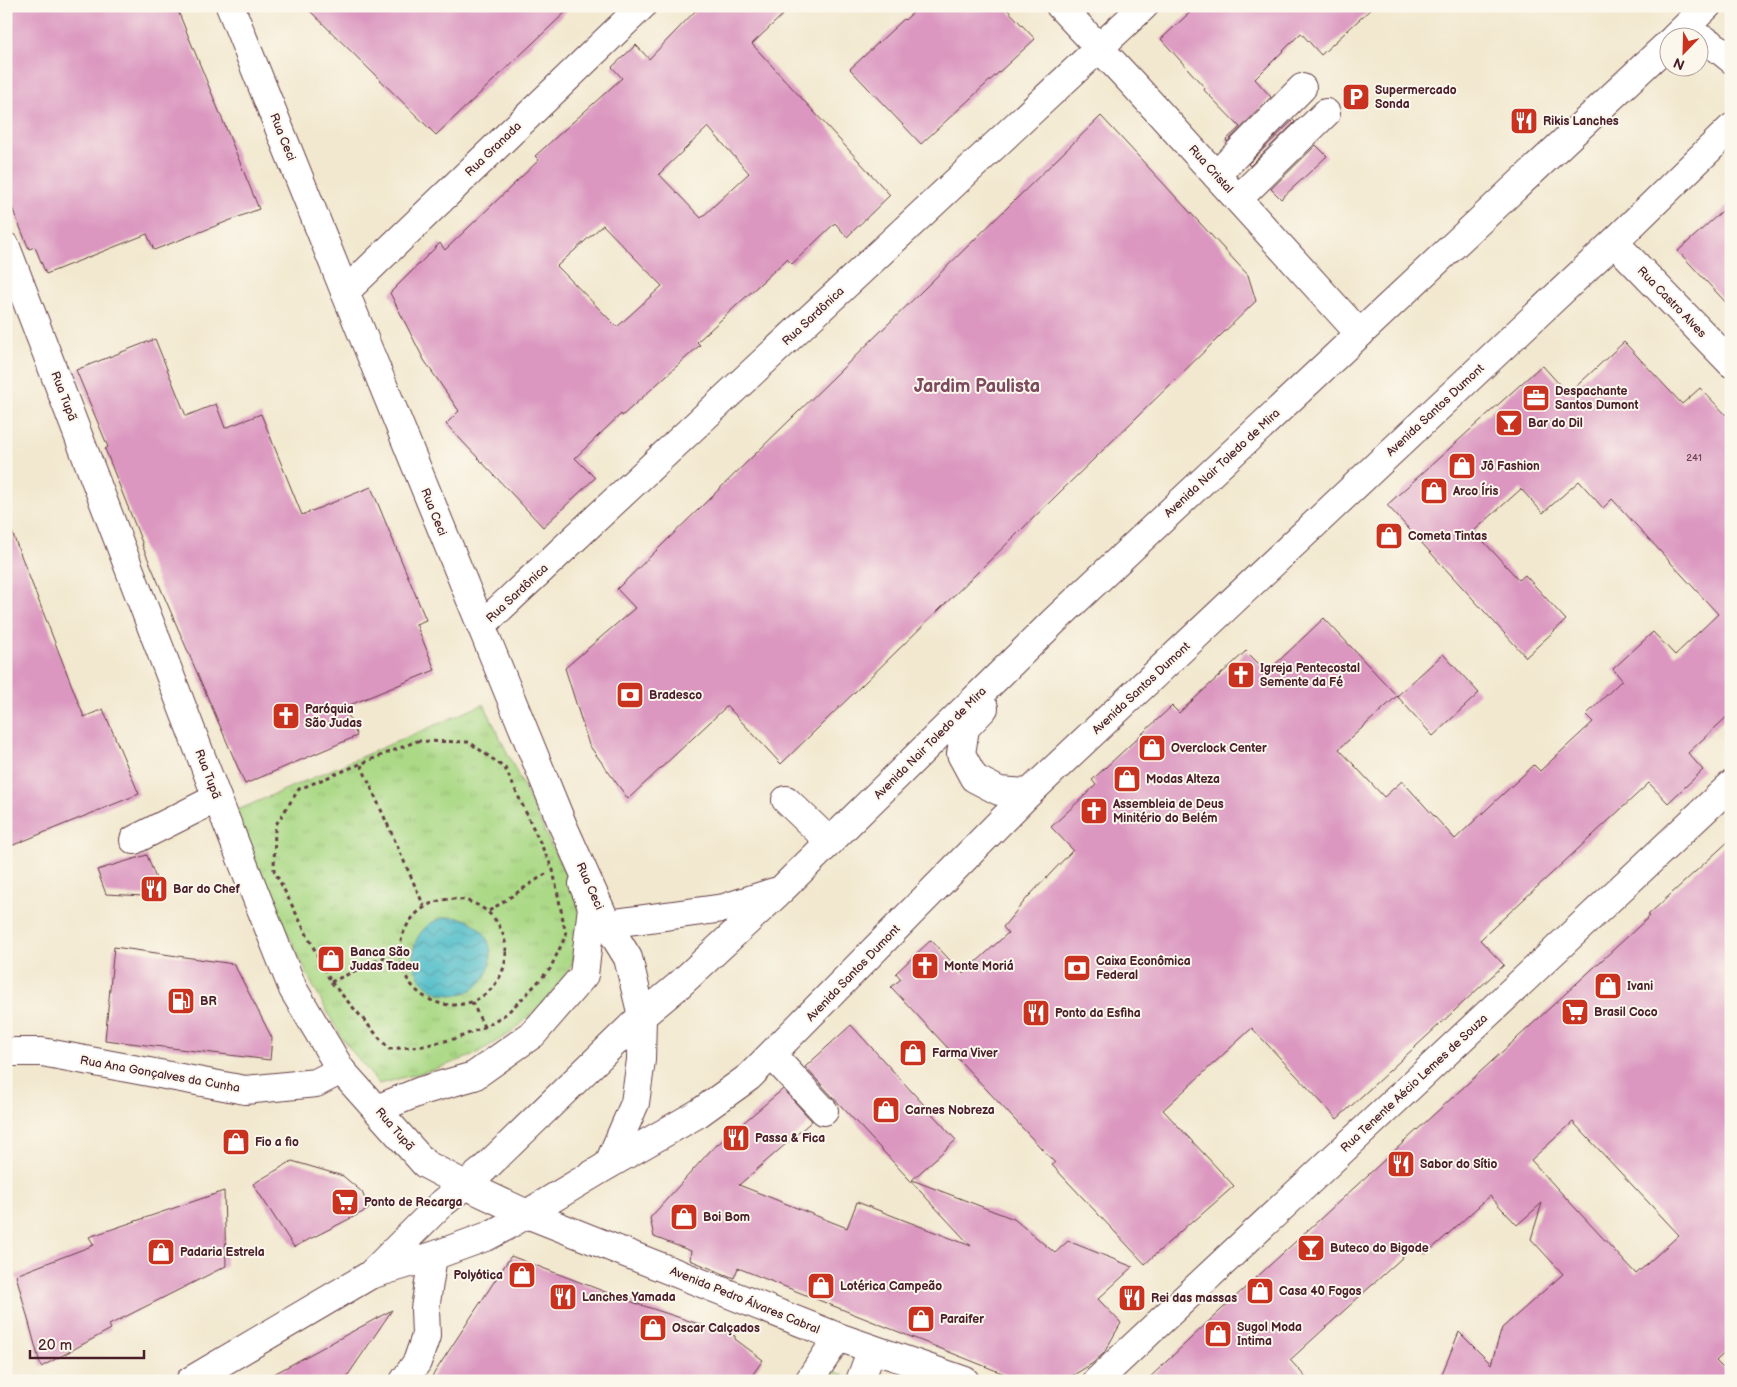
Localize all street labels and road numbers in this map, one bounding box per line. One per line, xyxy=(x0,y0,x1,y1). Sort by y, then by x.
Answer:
street label: Rua Ceci xyxy=(266,111,299,163)
street label: Rua Granada xyxy=(462,119,525,180)
street label: Rua Cristal xyxy=(1185,142,1236,197)
street label: Rua Castro Alves xyxy=(1634,264,1709,341)
street label: Rua Sardônica xyxy=(779,284,848,349)
street label: Avenida Santos Dumont xyxy=(1383,361,1488,460)
street label: Rua Tupã xyxy=(47,369,80,423)
street label: Avenida Nair Toledo de Mira xyxy=(1161,406,1283,521)
street label: Rua Ceci xyxy=(417,486,450,538)
street label: Rua Sardônica xyxy=(483,561,552,626)
street label: Avenida Santos Dumont xyxy=(1089,639,1194,738)
street label: Avenida Nair Toledo de Mira xyxy=(871,684,990,803)
street label: Rua Tupã xyxy=(191,747,224,801)
street label: Rua Ceci xyxy=(573,860,607,912)
street label: Avenida Santos Dumont xyxy=(803,922,904,1025)
street label: Rua Tenente Aécio Lemes de Souza xyxy=(1338,1011,1491,1156)
street label: Rua Ana Gonçalves da Cunha xyxy=(79,1053,241,1096)
street label: Rua Tupã xyxy=(372,1105,417,1154)
street label: Avenida Pedro Álvares Cabral xyxy=(668,1262,823,1337)

